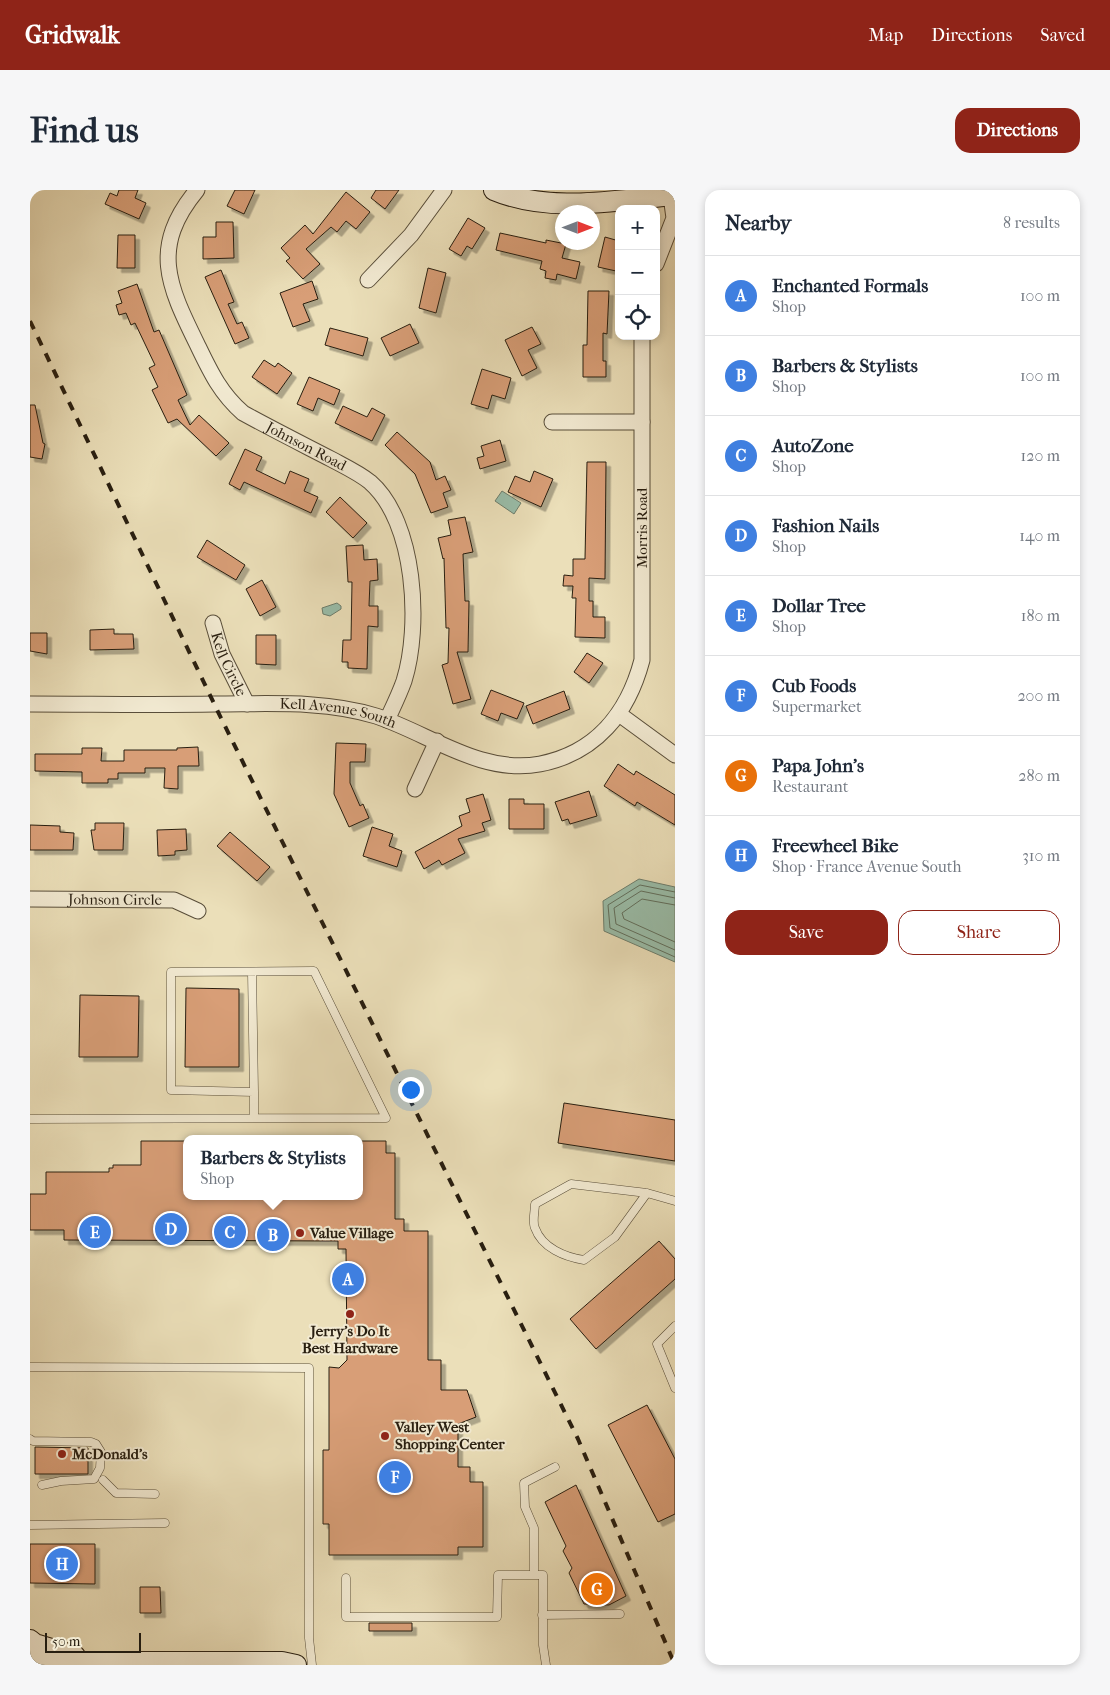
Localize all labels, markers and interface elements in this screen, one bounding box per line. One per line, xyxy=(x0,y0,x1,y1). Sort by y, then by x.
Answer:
text: Gridwalk xyxy=(25,21,120,49)
text: Map xyxy=(869,25,903,46)
text: Directions xyxy=(931,25,1012,46)
text: Saved xyxy=(1040,25,1085,46)
button: Directions xyxy=(955,108,1080,153)
text: Find us xyxy=(30,110,139,151)
north arrow xyxy=(555,205,600,250)
map controls xyxy=(615,205,660,340)
button: + xyxy=(615,205,660,250)
text: Nearby xyxy=(725,211,791,235)
text: 8 results xyxy=(1003,213,1060,232)
button: − xyxy=(615,250,660,295)
text: Enchanted Formals xyxy=(772,275,928,297)
text: A xyxy=(736,286,746,305)
text: 100 m xyxy=(1020,286,1060,305)
button: locate xyxy=(615,295,660,340)
text: Shop xyxy=(772,297,806,316)
text: Barbers & Stylists xyxy=(772,355,918,377)
text: B xyxy=(736,366,746,385)
text: 100 m xyxy=(1020,366,1060,385)
text: Shop xyxy=(772,377,806,396)
street label: Johnson Road xyxy=(262,418,350,475)
text: AutoZone xyxy=(772,435,854,457)
text: C xyxy=(736,446,746,465)
text: 120 m xyxy=(1021,446,1060,465)
text: Shop xyxy=(772,457,806,476)
street label: Morris Road xyxy=(633,487,651,568)
text: Fashion Nails xyxy=(772,515,879,537)
text: D xyxy=(735,526,747,545)
text: 140 m xyxy=(1019,526,1060,545)
text: Shop xyxy=(772,537,806,556)
text: Dollar Tree xyxy=(772,595,866,617)
text: E xyxy=(736,606,746,625)
text: 180 m xyxy=(1021,606,1060,625)
text: Shop xyxy=(772,617,806,636)
street label: Kell Circle xyxy=(207,630,251,700)
text: Cub Foods xyxy=(772,675,856,697)
text: F xyxy=(737,686,745,705)
text: 200 m xyxy=(1017,686,1060,705)
street label: Kell Avenue South xyxy=(279,695,400,732)
text: Supermarket xyxy=(772,697,862,716)
text: Papa John's xyxy=(772,755,864,777)
text: G xyxy=(735,766,747,785)
text: 280 m xyxy=(1018,766,1060,785)
text: Restaurant xyxy=(772,777,848,796)
text: Freewheel Bike xyxy=(772,835,898,857)
text: H xyxy=(735,846,747,865)
text: 310 m xyxy=(1022,846,1060,865)
text: Shop · France Avenue South xyxy=(772,857,961,876)
street label: Johnson Circle xyxy=(67,890,163,909)
button: Save xyxy=(725,910,888,955)
button: Share xyxy=(898,910,1060,955)
your location xyxy=(398,1077,424,1103)
popup xyxy=(183,1135,363,1200)
text: Barbers & Stylists xyxy=(200,1147,346,1169)
text: Shop xyxy=(200,1169,234,1188)
pin: D xyxy=(155,1210,187,1248)
pin: E xyxy=(79,1213,111,1251)
pin: C xyxy=(214,1213,246,1251)
pin: B xyxy=(257,1216,289,1254)
place label: Value Village xyxy=(309,1224,394,1242)
marker: Value Village xyxy=(294,1227,306,1239)
pin: A xyxy=(332,1260,364,1298)
marker: Jerry's Do It Best Hardware xyxy=(344,1308,356,1320)
place label: Jerry's Do It Best Hardware xyxy=(302,1322,399,1357)
place label: Valley West Shopping Center xyxy=(394,1418,505,1453)
marker: Valley West Shopping Center xyxy=(379,1430,391,1442)
place label: McDonald's xyxy=(71,1445,148,1463)
marker: McDonald's xyxy=(56,1448,68,1460)
pin: F xyxy=(379,1458,411,1496)
pin: H xyxy=(46,1545,78,1583)
pin: G xyxy=(581,1570,613,1608)
scale bar xyxy=(45,1630,141,1653)
text: 50 m xyxy=(52,1633,80,1650)

